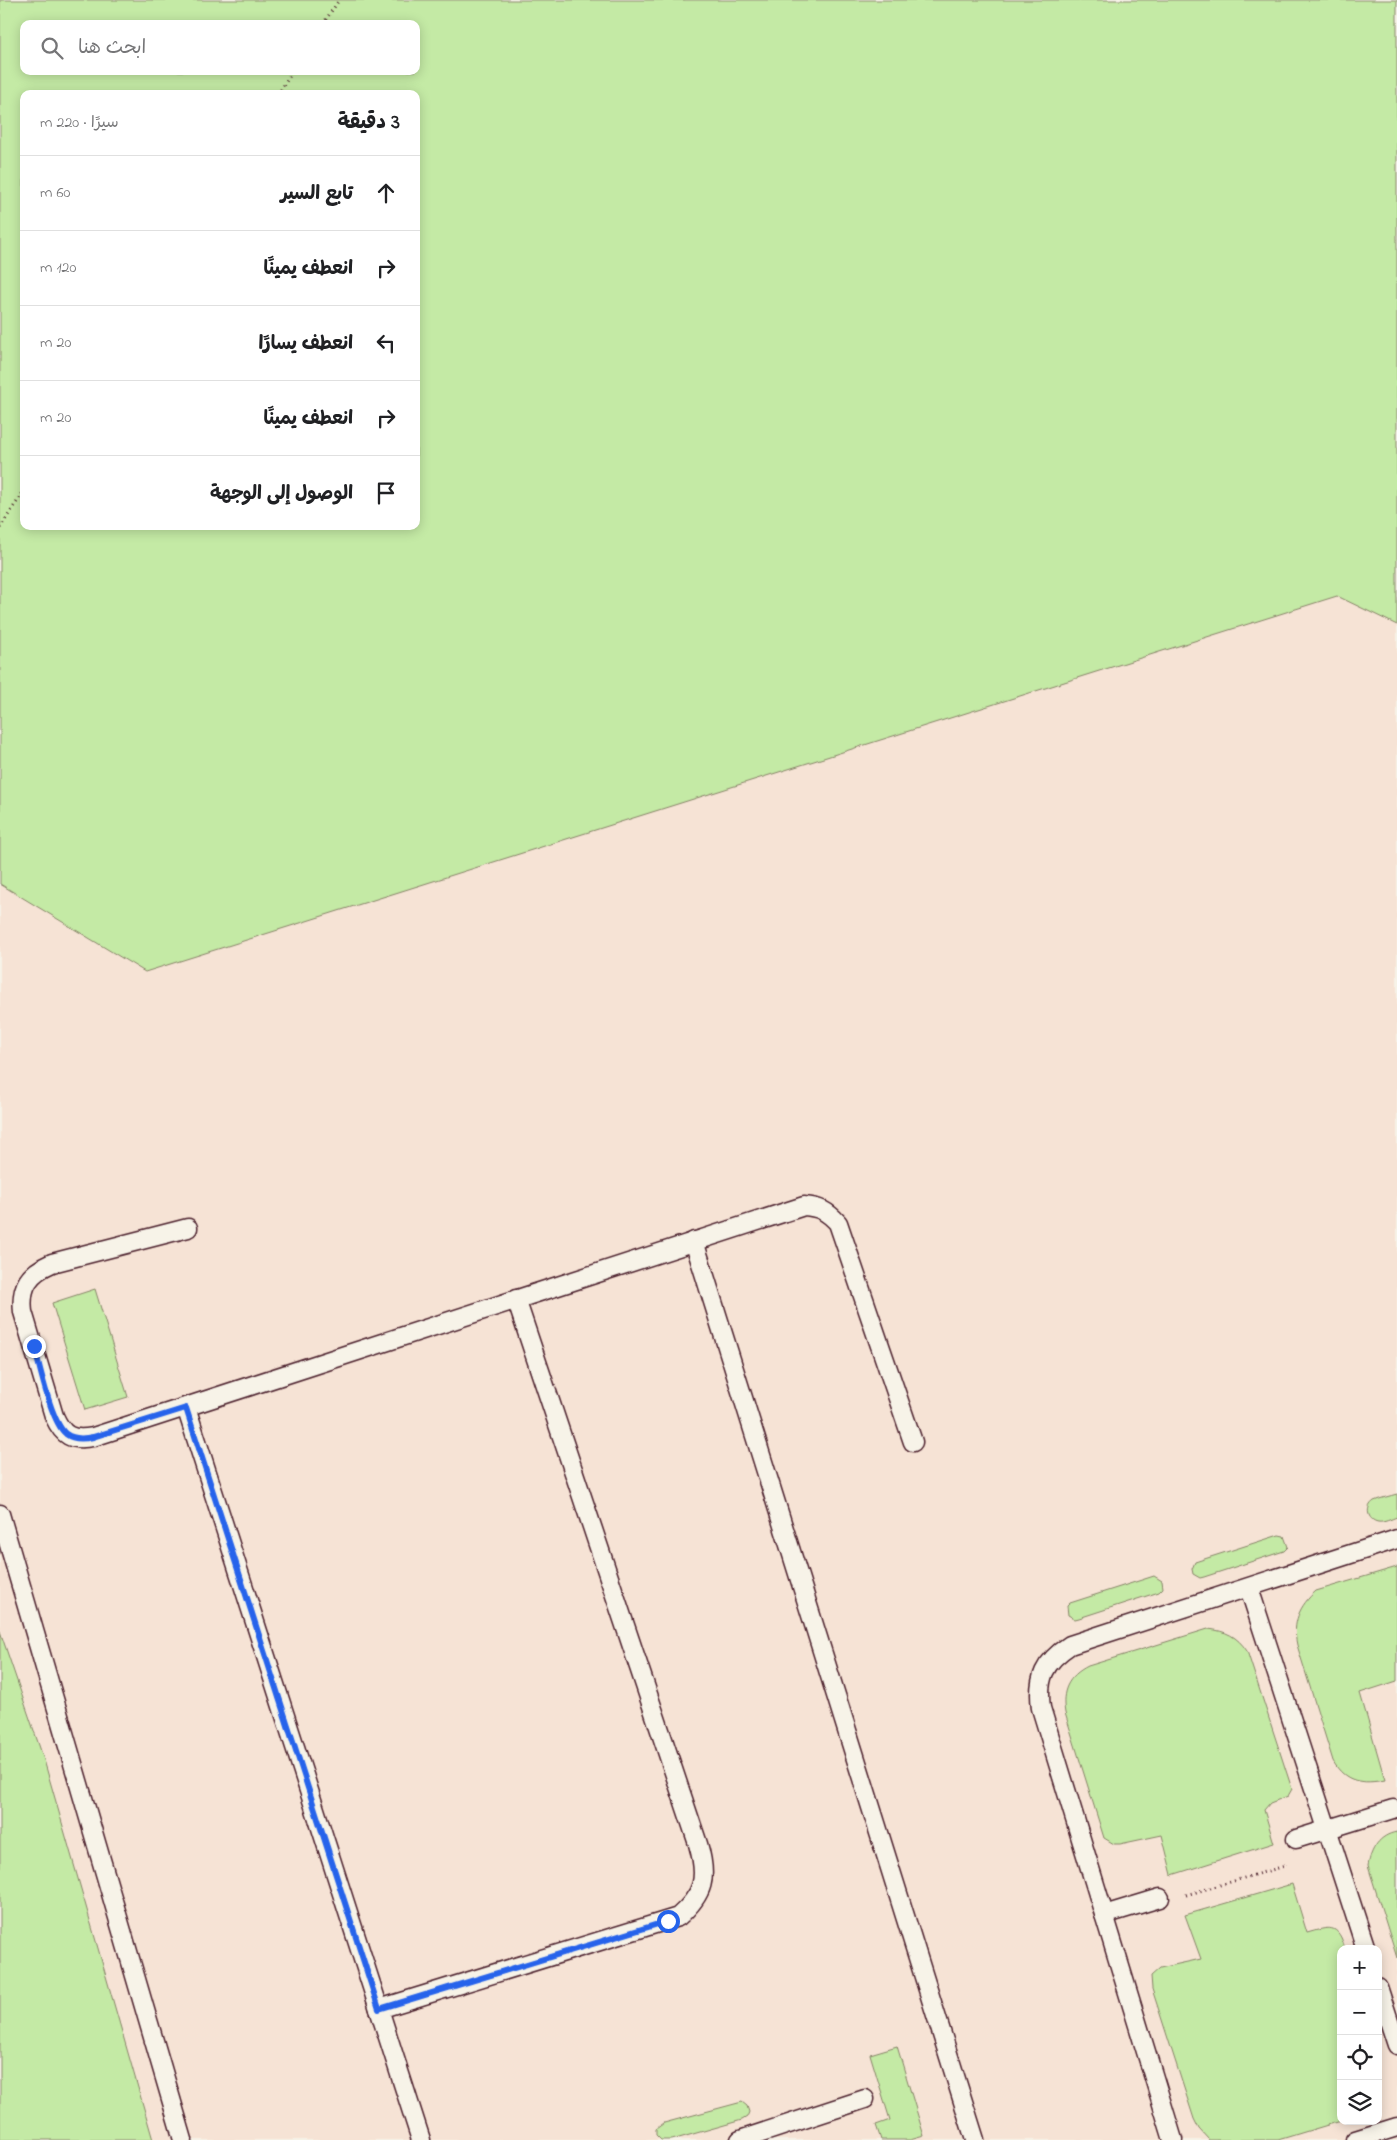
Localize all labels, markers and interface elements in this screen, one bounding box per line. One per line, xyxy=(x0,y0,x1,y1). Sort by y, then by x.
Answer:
search box xyxy=(20,20,420,75)
icon: search xyxy=(38,34,66,62)
text: ابحث هنا xyxy=(78,35,146,62)
text: 3 دقيقة xyxy=(338,108,400,138)
text: سيرًا · 220 m xyxy=(40,111,119,135)
icon: ahead xyxy=(372,179,400,207)
text: 60 m xyxy=(40,181,70,205)
text: تابع السير xyxy=(281,181,353,208)
icon: right xyxy=(372,254,400,282)
text: 120 m xyxy=(40,256,76,280)
text: انعطف يمينًا xyxy=(263,256,353,283)
icon: left xyxy=(372,329,400,357)
text: 20 m xyxy=(40,331,71,355)
text: انعطف يسارًا xyxy=(258,331,353,358)
icon: right xyxy=(372,404,400,432)
text: 20 m xyxy=(40,406,71,430)
text: انعطف يمينًا xyxy=(263,406,353,433)
icon: arrive xyxy=(372,479,400,507)
text: الوصول إلى الوجهة xyxy=(210,481,353,508)
route end xyxy=(23,1335,46,1358)
route start xyxy=(657,1910,680,1933)
map controls xyxy=(1337,1945,1382,2125)
button: + xyxy=(1337,1945,1382,1990)
button: − xyxy=(1337,1990,1382,2035)
button: locate xyxy=(1337,2035,1382,2080)
button: layers xyxy=(1337,2080,1382,2125)

